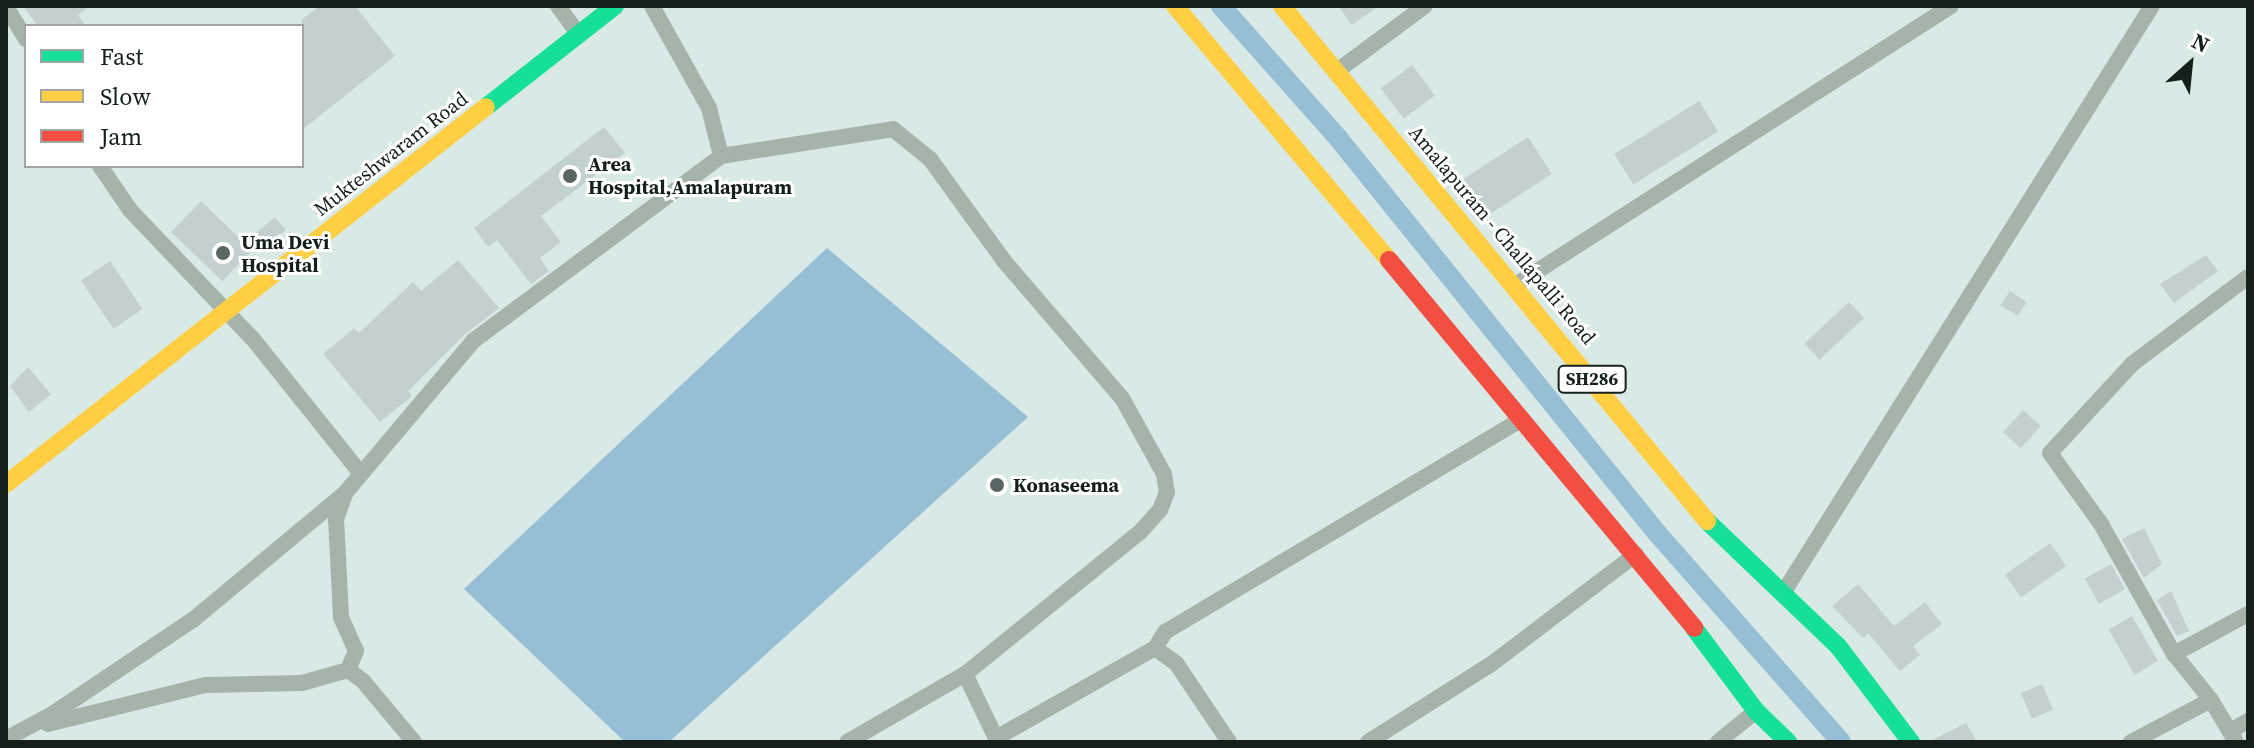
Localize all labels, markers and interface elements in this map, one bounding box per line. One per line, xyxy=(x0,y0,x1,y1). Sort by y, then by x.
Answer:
legend xyxy=(24,24,304,168)
north arrow xyxy=(2150,24,2230,104)
text: N xyxy=(2187,26,2215,60)
text: Fast xyxy=(100,40,143,73)
text: Slow xyxy=(100,80,151,113)
street label: Mukteshwaram Road xyxy=(309,87,473,221)
text: Jam xyxy=(100,120,142,153)
street label: Amalapuram - Challapalli Road xyxy=(1403,121,1601,349)
place label: Area Hospital,Amalapuram xyxy=(588,152,792,199)
marker: Area Hospital,Amalapuram xyxy=(559,165,581,187)
place label: Uma Devi Hospital xyxy=(241,230,329,277)
marker: Uma Devi Hospital xyxy=(212,242,234,264)
road number: SH286 xyxy=(1556,365,1628,393)
place label: Konaseema xyxy=(1013,473,1119,497)
marker: Konaseema xyxy=(988,476,1006,494)

